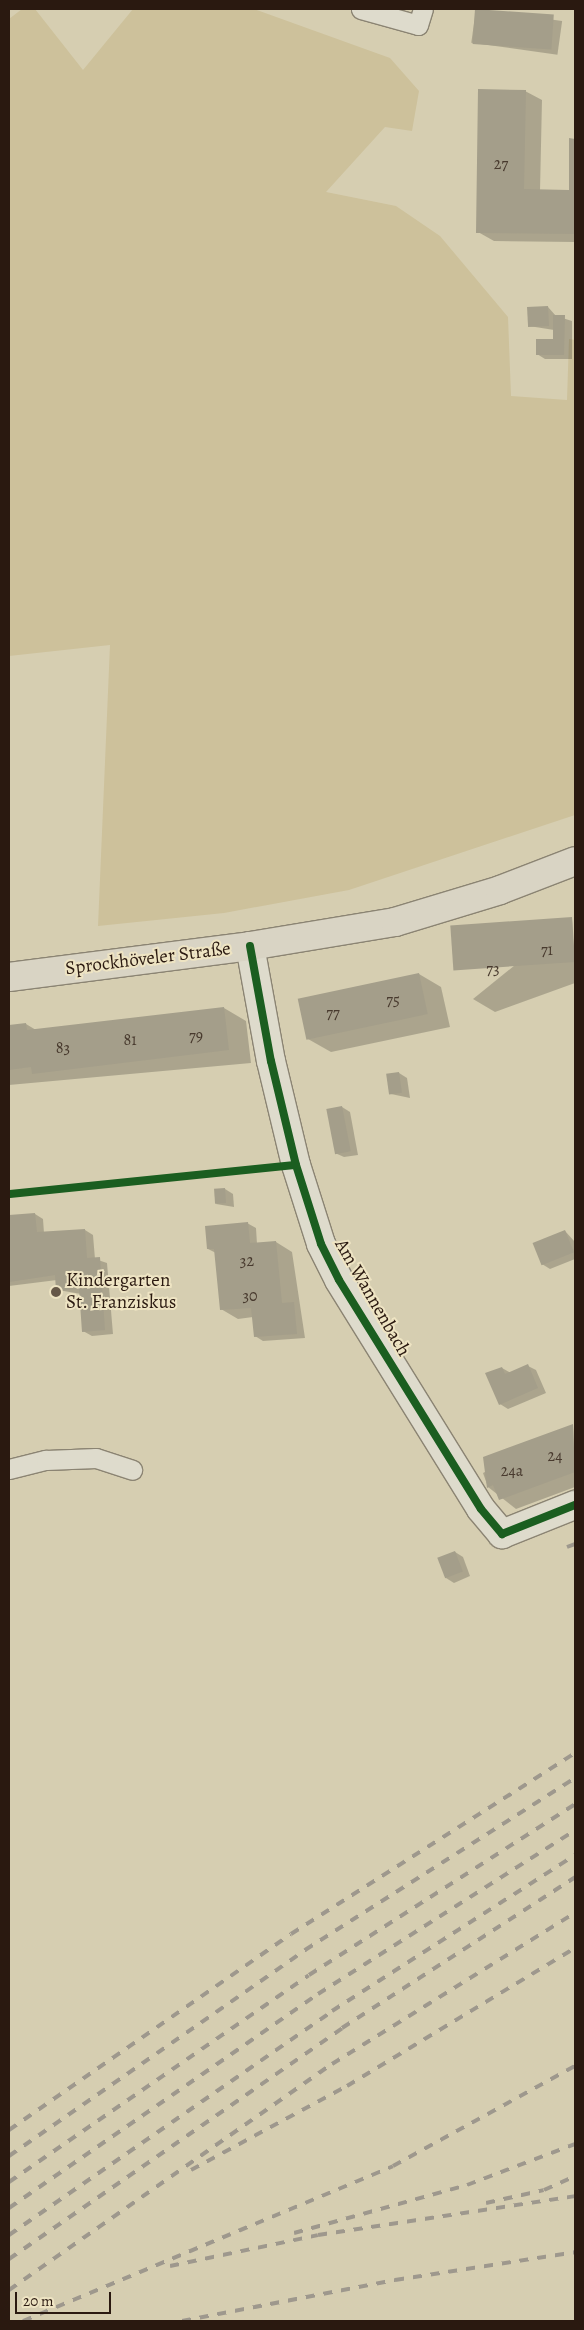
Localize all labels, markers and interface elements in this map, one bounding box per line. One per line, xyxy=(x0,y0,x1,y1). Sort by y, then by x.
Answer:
house number: 27 xyxy=(494,154,508,174)
street label: Sprockhöveler Straße xyxy=(64,938,232,980)
house number: 71 xyxy=(541,940,553,960)
house number: 73 xyxy=(486,959,500,979)
house number: 75 xyxy=(386,990,400,1010)
house number: 77 xyxy=(326,1003,340,1023)
house number: 79 xyxy=(189,1026,203,1046)
house number: 81 xyxy=(123,1030,137,1050)
house number: 83 xyxy=(56,1038,70,1058)
street label: Am Wannenbach xyxy=(329,1235,415,1361)
house number: 32 xyxy=(240,1251,254,1271)
place label: Kindergarten St. Franziskus xyxy=(66,1270,177,1314)
marker: Kindergarten St. Franziskus xyxy=(50,1286,62,1298)
house number: 30 xyxy=(242,1286,258,1306)
house number: 24 xyxy=(548,1446,562,1466)
house number: 24a xyxy=(501,1461,523,1481)
scale bar xyxy=(18,2282,114,2314)
text: 20 m xyxy=(23,2291,54,2311)

